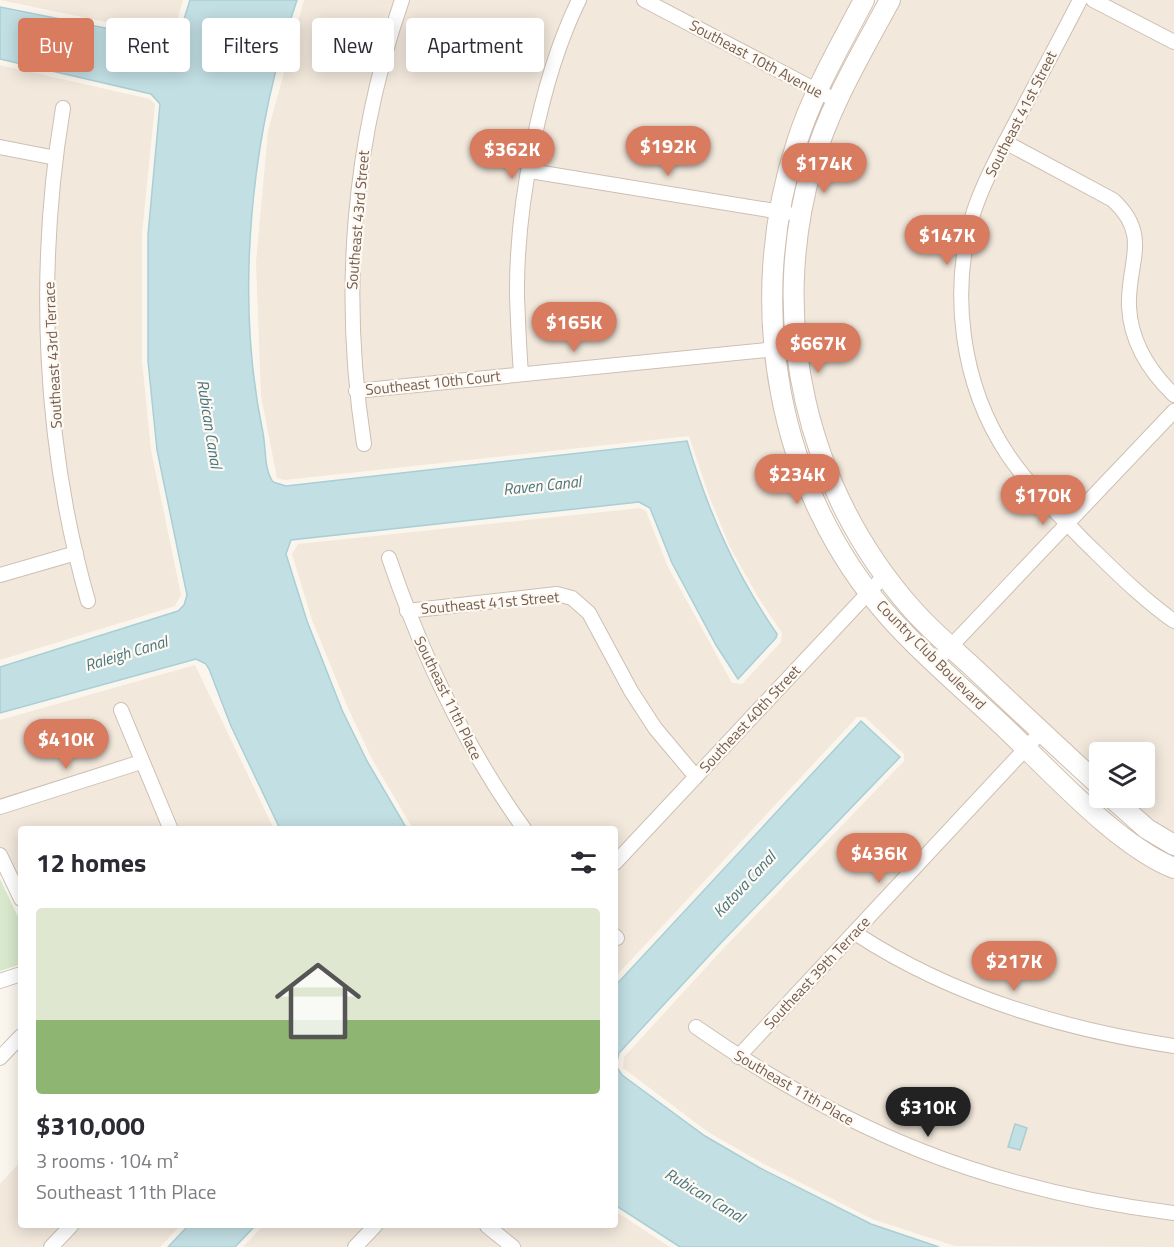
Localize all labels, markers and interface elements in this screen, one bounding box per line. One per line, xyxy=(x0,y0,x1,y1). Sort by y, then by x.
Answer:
street label: Southeast 10th Avenue xyxy=(685,14,827,104)
chip: Buy xyxy=(18,18,94,72)
chip: Rent xyxy=(106,18,190,72)
chip: Filters xyxy=(202,18,300,72)
chip: New xyxy=(312,18,394,72)
chip: Apartment xyxy=(406,18,544,72)
street label: Southeast 41st Street xyxy=(979,46,1063,181)
pin: $192K xyxy=(626,126,710,177)
pin: $362K xyxy=(470,129,554,180)
text: $192K xyxy=(640,130,696,161)
text: $362K xyxy=(484,133,540,164)
pin: $174K xyxy=(782,143,866,194)
text: $174K xyxy=(796,147,852,178)
street label: Southeast 43rd Street xyxy=(340,149,375,291)
pin: $147K xyxy=(905,215,989,266)
text: $147K xyxy=(919,219,975,250)
street label: Southeast 43rd Terrace xyxy=(37,281,68,429)
pin: $165K xyxy=(532,302,616,353)
text: $165K xyxy=(546,306,602,337)
pin: $667K xyxy=(776,323,860,374)
text: $667K xyxy=(790,327,846,358)
street label: Southeast 10th Court xyxy=(364,364,502,401)
water label: Rubican Canal xyxy=(191,378,229,472)
pin: $234K xyxy=(755,454,839,505)
text: $234K xyxy=(769,458,825,489)
water label: Raven Canal xyxy=(502,469,584,501)
pin: $170K xyxy=(1001,475,1085,526)
text: $170K xyxy=(1015,479,1071,510)
street label: Southeast 41st Street xyxy=(420,585,561,620)
street label: Country Club Boulevard xyxy=(871,594,992,715)
water label: Raleigh Canal xyxy=(82,629,172,677)
street label: Southeast 11th Place xyxy=(408,632,488,764)
street label: Southeast 40th Street xyxy=(693,659,806,778)
pin: $410K xyxy=(24,719,108,770)
text: $410K xyxy=(38,723,94,754)
map controls xyxy=(1089,742,1155,808)
button: layers xyxy=(1089,742,1155,808)
pin: $436K xyxy=(837,833,921,884)
text: $436K xyxy=(851,837,907,868)
text: 12 homes xyxy=(36,843,146,882)
water label: Katova Canal xyxy=(707,844,782,922)
icon: filters xyxy=(567,846,600,879)
street label: Southeast 39th Terrace xyxy=(758,911,875,1034)
pin: $217K xyxy=(972,941,1056,992)
text: $217K xyxy=(986,945,1042,976)
icon: home xyxy=(264,947,372,1055)
street label: Southeast 11th Place xyxy=(730,1044,859,1131)
pin: $310K xyxy=(886,1087,970,1138)
text: $310K xyxy=(900,1091,956,1122)
text: $310,000 xyxy=(36,1106,145,1145)
text: 3 rooms · 104 m² xyxy=(36,1145,179,1176)
water label: Rubican Canal xyxy=(660,1162,751,1229)
text: Southeast 11th Place xyxy=(36,1176,216,1207)

